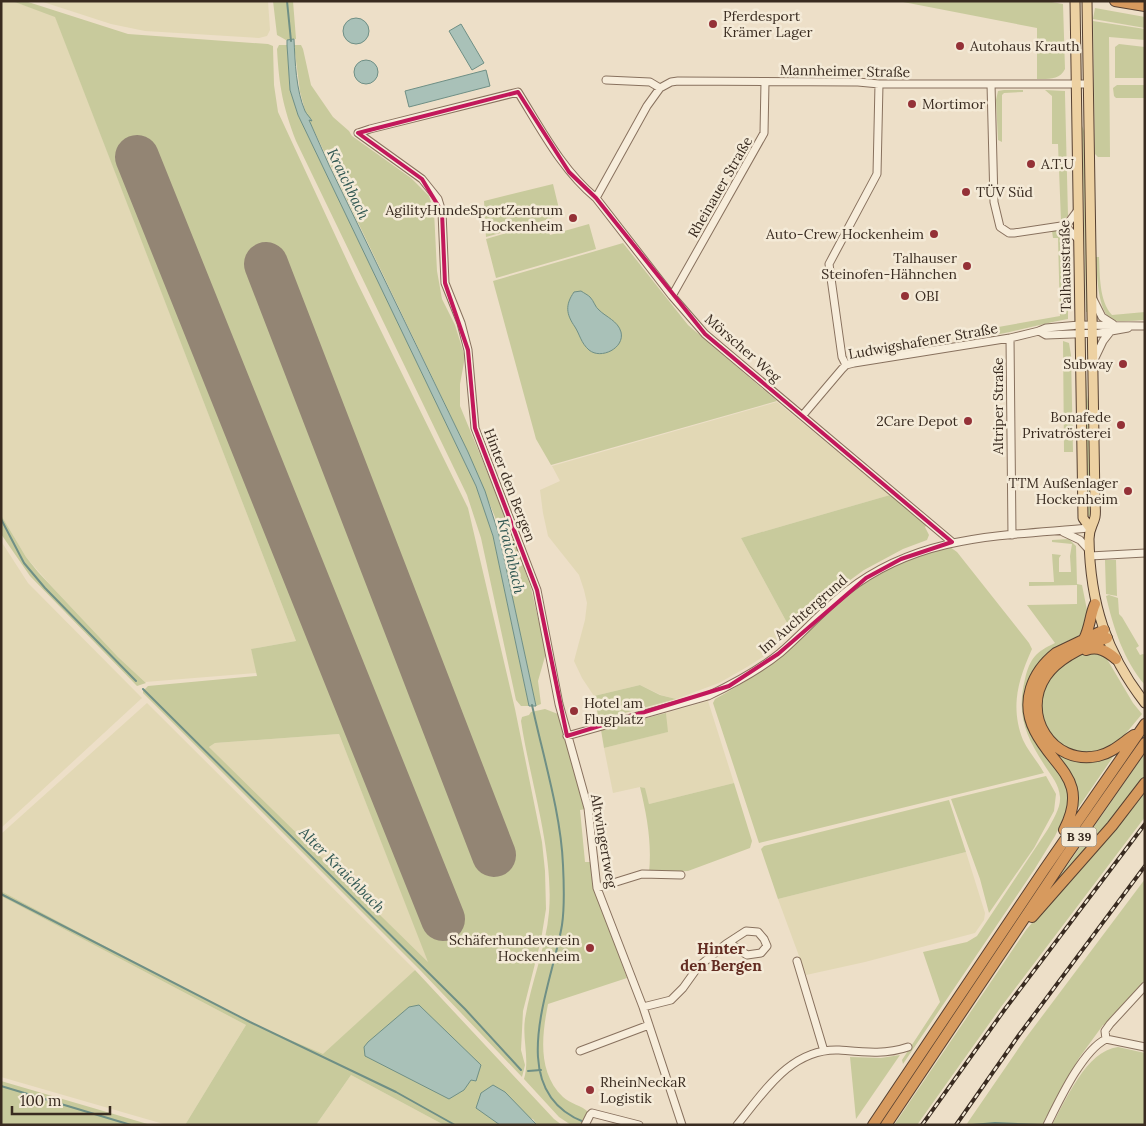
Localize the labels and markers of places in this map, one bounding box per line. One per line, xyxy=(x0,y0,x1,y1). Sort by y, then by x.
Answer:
place label: Pferdesport Krämer Lager xyxy=(723,7,813,41)
marker: Pferdesport Krämer Lager xyxy=(707,18,719,30)
place label: Autohaus Krauth xyxy=(969,37,1080,55)
marker: Autohaus Krauth xyxy=(954,40,966,52)
place label: Mortimor xyxy=(922,95,985,113)
marker: Mortimor xyxy=(906,98,918,110)
place label: A.T.U xyxy=(1040,155,1074,173)
marker: A.T.U xyxy=(1025,158,1037,170)
place label: TÜV Süd xyxy=(976,183,1033,201)
marker: TÜV Süd xyxy=(960,186,972,198)
place label: AgilityHundeSportZentrum Hockenheim xyxy=(384,201,563,235)
marker: AgilityHundeSportZentrum Hockenheim xyxy=(567,212,579,224)
place label: Auto-Crew Hockenheim xyxy=(765,225,924,243)
marker: Auto-Crew Hockenheim xyxy=(928,228,940,240)
place label: Talhauser Steinofen-Hähnchen xyxy=(821,249,957,283)
marker: Talhauser Steinofen-Hähnchen xyxy=(961,260,973,272)
place label: OBI xyxy=(915,287,939,305)
marker: OBI xyxy=(899,290,911,302)
place label: Subway xyxy=(1063,355,1114,373)
marker: Subway xyxy=(1117,358,1129,370)
place label: Bonafede Privatrösterei xyxy=(1022,408,1111,442)
place label: 2Care Depot xyxy=(876,412,959,430)
marker: 2Care Depot xyxy=(962,415,974,427)
marker: Bonafede Privatrösterei xyxy=(1115,419,1127,431)
place label: TTM Außenlager Hockenheim xyxy=(1008,474,1118,508)
marker: TTM Außenlager Hockenheim xyxy=(1122,485,1134,497)
place label: Hotel am Flugplatz xyxy=(584,694,644,728)
marker: Hotel am Flugplatz xyxy=(568,705,580,717)
place label: Schäferhundeverein Hockenheim xyxy=(449,931,580,965)
marker: Schäferhundeverein Hockenheim xyxy=(584,942,596,954)
place label: RheinNeckaR Logistik xyxy=(600,1073,686,1107)
marker: RheinNeckaR Logistik xyxy=(584,1084,596,1096)

